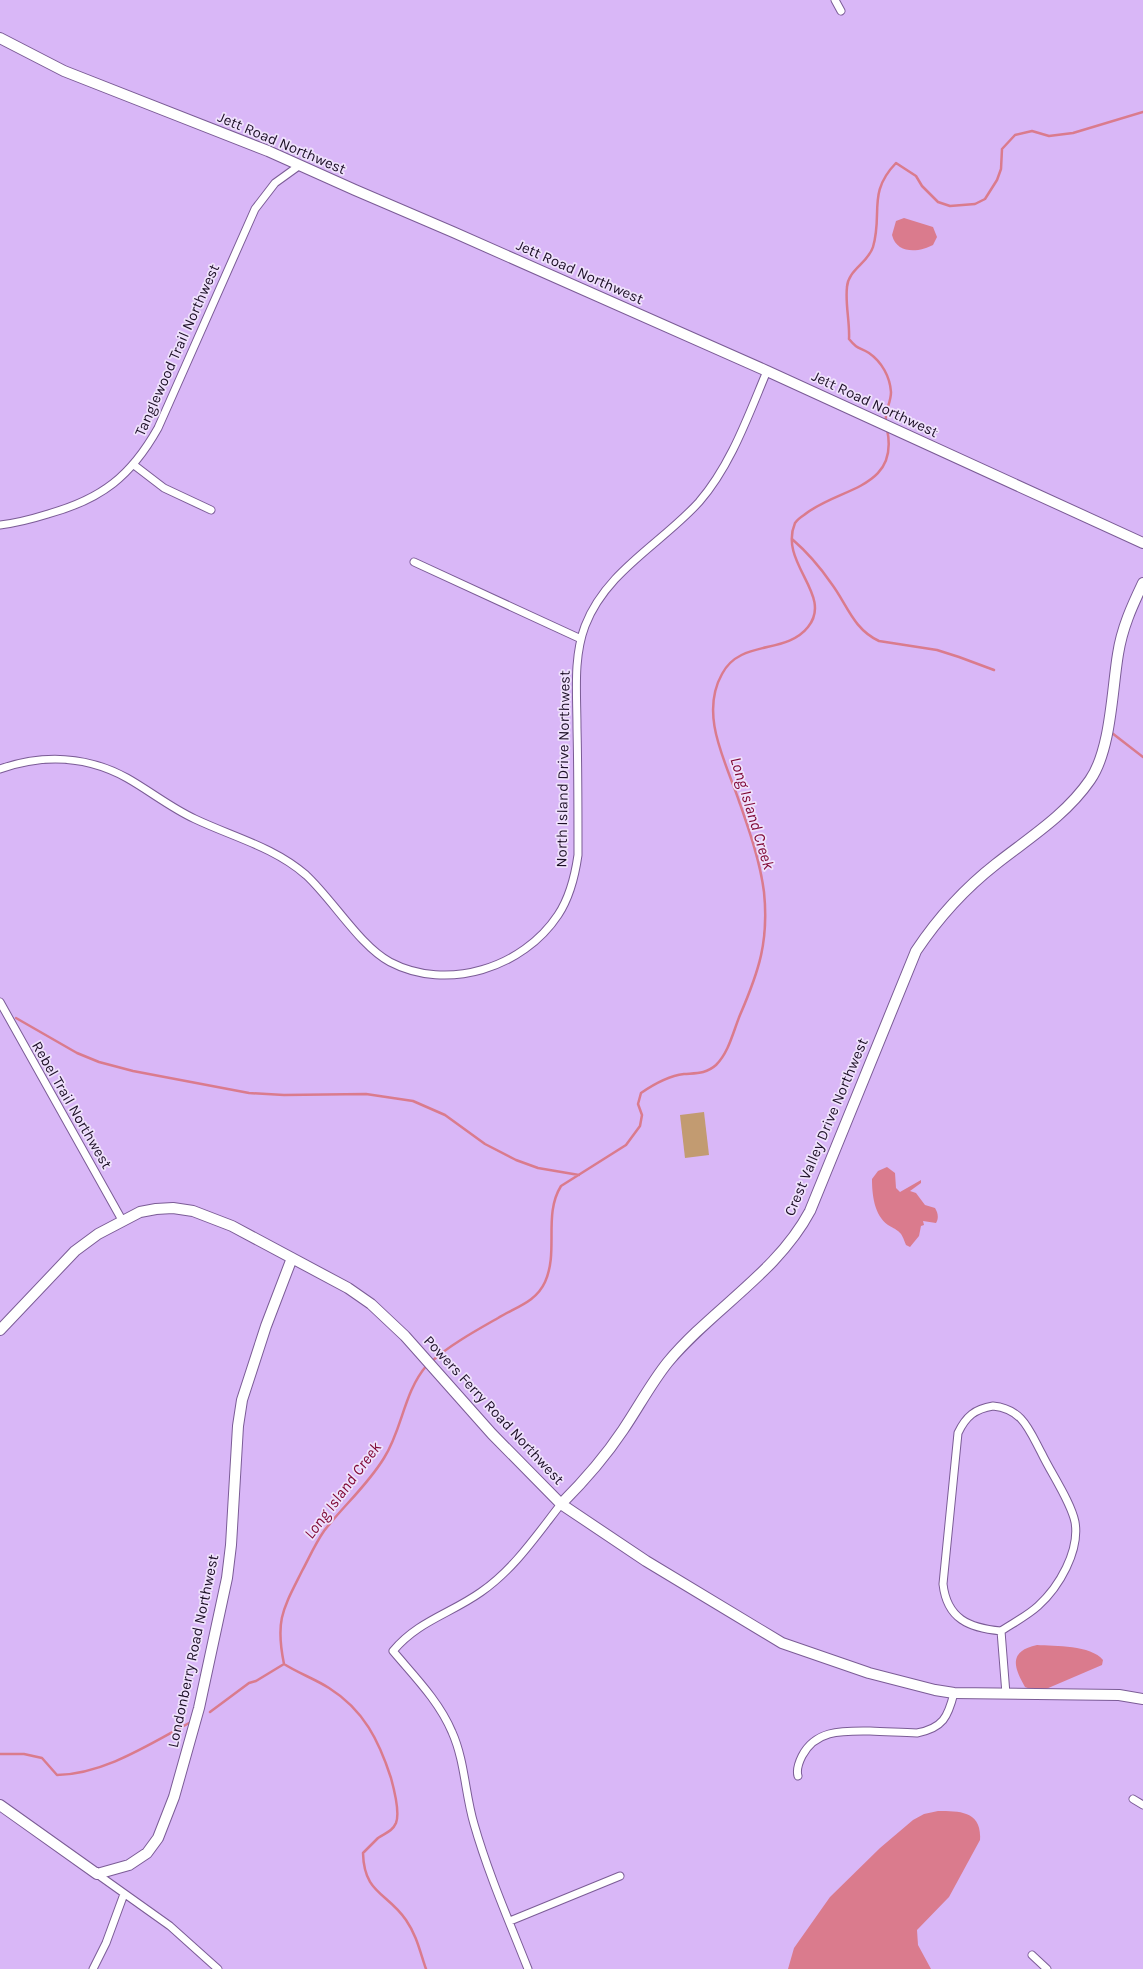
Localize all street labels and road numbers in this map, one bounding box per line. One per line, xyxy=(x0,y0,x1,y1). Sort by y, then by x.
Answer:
street label: Jett Road Northwest xyxy=(215,108,349,178)
street label: Jett Road Northwest xyxy=(514,236,647,308)
street label: Tanglewood Trail Northwest xyxy=(131,261,223,439)
street label: Jett Road Northwest xyxy=(809,367,941,441)
street label: North Island Drive Northwest xyxy=(552,670,574,868)
street label: Crest Valley Drive Northwest xyxy=(780,1035,872,1219)
street label: Rebel Trail Northwest xyxy=(28,1038,116,1172)
street label: Powers Ferry Road Northwest xyxy=(420,1332,568,1489)
street label: Londonberry Road Northwest xyxy=(164,1552,222,1749)

